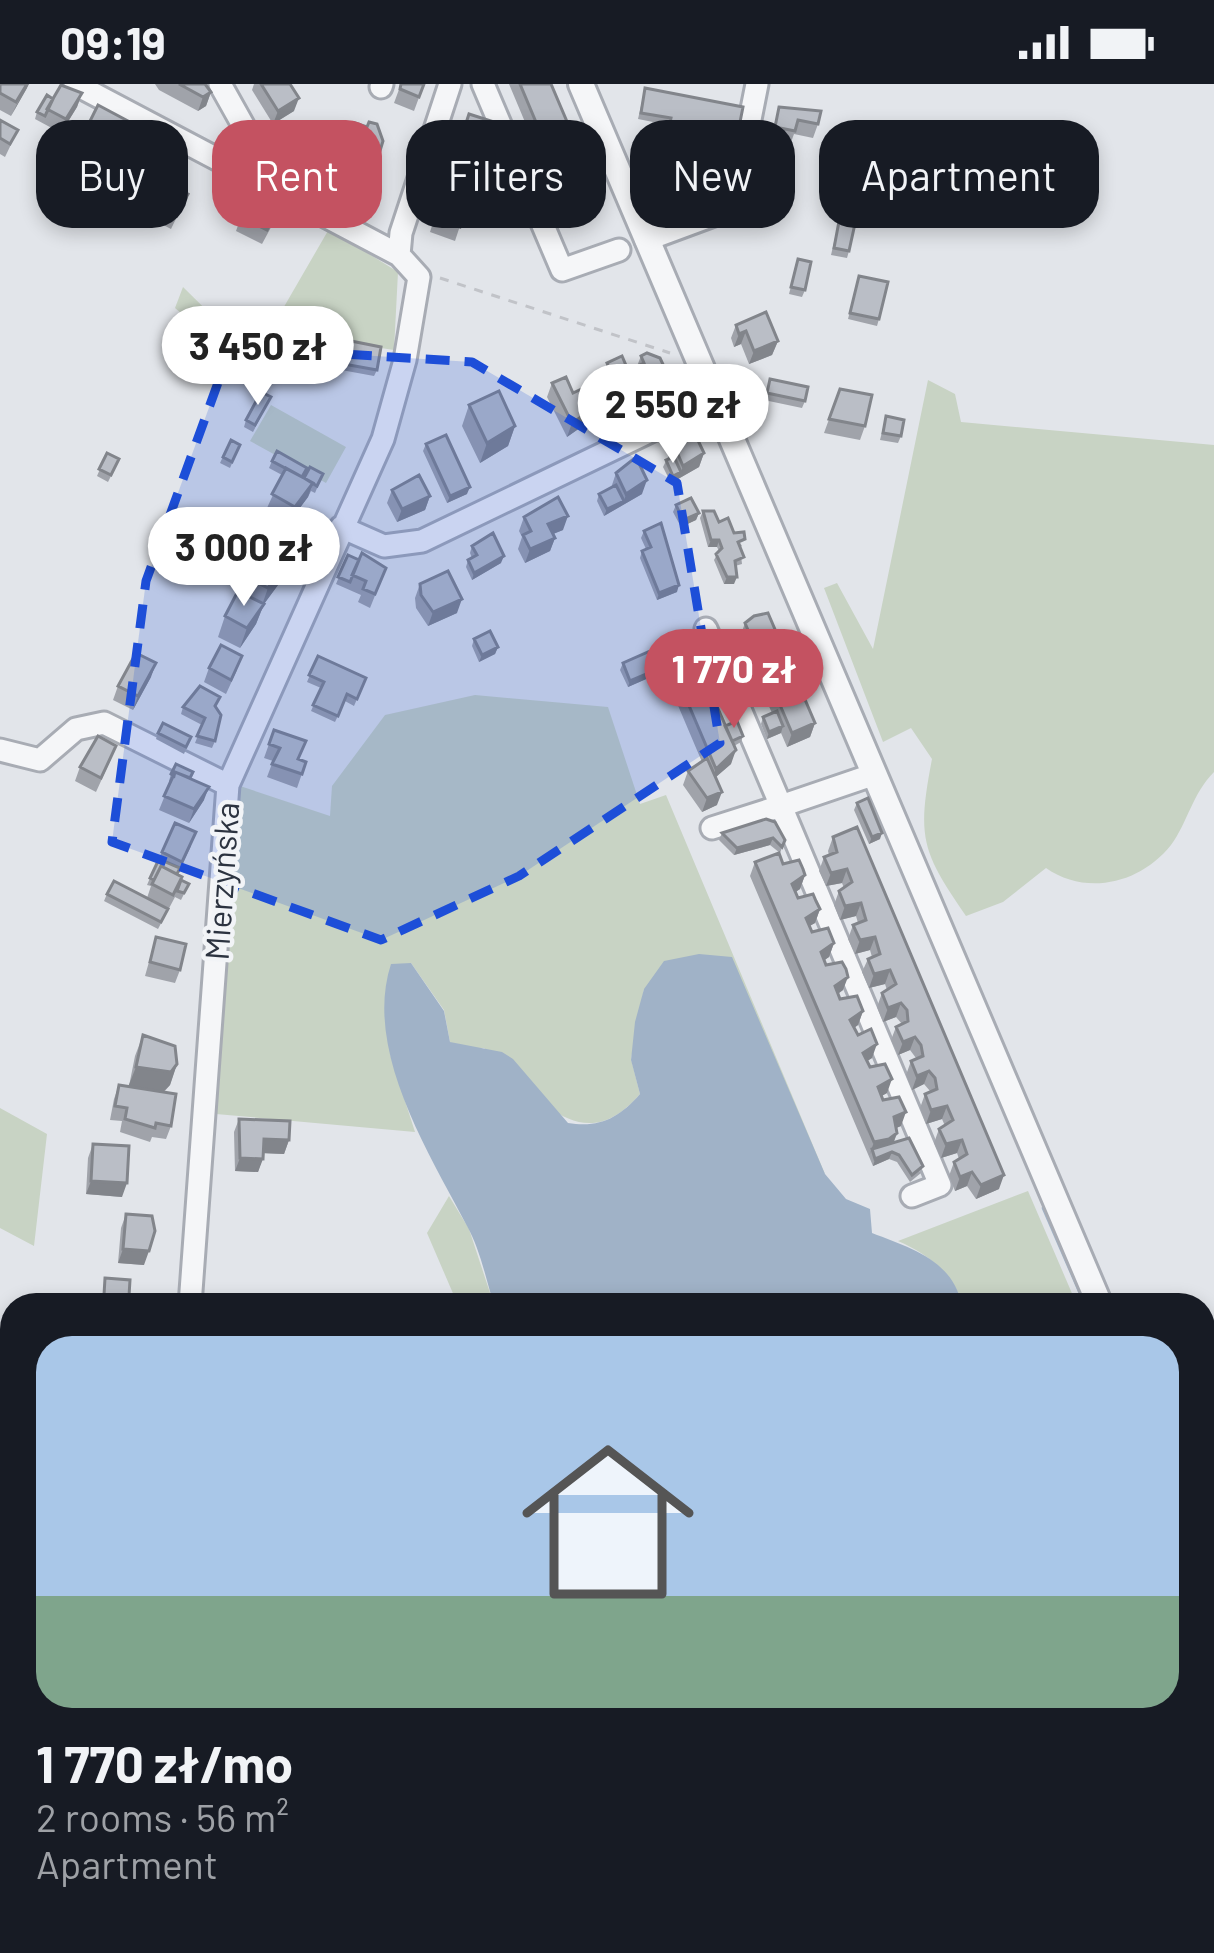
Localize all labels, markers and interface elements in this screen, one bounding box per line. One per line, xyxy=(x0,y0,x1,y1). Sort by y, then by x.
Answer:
text: 09:19 xyxy=(60,15,166,69)
chip: Buy xyxy=(36,120,188,228)
chip: Rent xyxy=(212,120,382,228)
chip: Filters xyxy=(406,120,606,228)
chip: New xyxy=(630,120,795,228)
chip: Apartment xyxy=(819,120,1099,228)
pin: 3 450 zł xyxy=(134,306,382,408)
text: 3 450 zł xyxy=(189,321,327,368)
pin: 2 550 zł xyxy=(549,364,797,466)
text: 2 550 zł xyxy=(605,379,741,426)
pin: 3 000 zł xyxy=(120,507,368,609)
text: 3 000 zł xyxy=(175,522,313,569)
pin: 1 770 zł xyxy=(610,629,858,731)
text: 1 770 zł xyxy=(671,644,797,691)
street label: Mierzyńska xyxy=(196,801,246,961)
icon: home xyxy=(500,1414,716,1630)
text: 1 770 zł/mo xyxy=(36,1732,293,1793)
text: 2 rooms · 56 m² xyxy=(36,1793,289,1840)
text: Apartment xyxy=(36,1840,218,1887)

